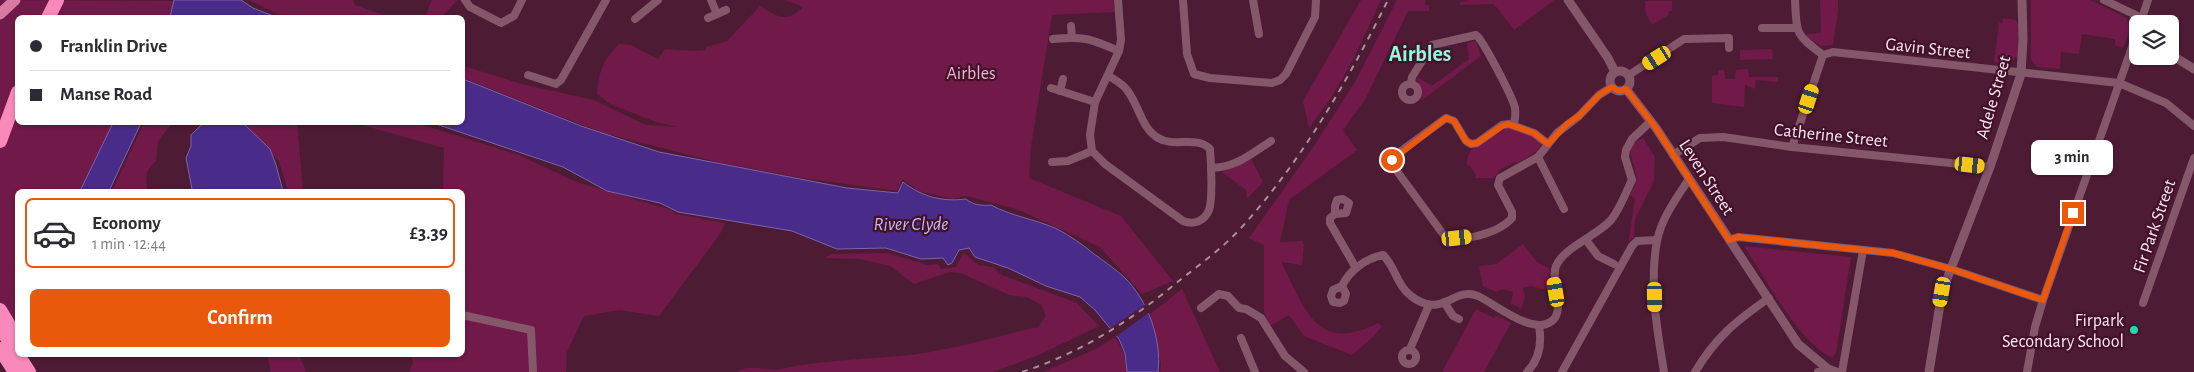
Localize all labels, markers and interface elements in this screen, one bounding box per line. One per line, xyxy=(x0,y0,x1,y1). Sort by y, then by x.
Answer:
map controls xyxy=(2129,15,2179,65)
button: layers xyxy=(2129,15,2179,65)
street label: Gavin Street xyxy=(1885,36,1972,62)
text: Franklin Drive xyxy=(60,37,167,56)
district label: Airbles xyxy=(1389,43,1451,65)
car xyxy=(1640,44,1673,72)
street label: Adele Street xyxy=(1973,53,2015,141)
park label: Airbles xyxy=(946,65,996,83)
car xyxy=(1797,82,1820,116)
text: Manse Road xyxy=(60,85,152,104)
street label: Catherine Street xyxy=(1773,121,1889,151)
street label: Leven Street xyxy=(1675,137,1737,219)
callout: 3 min xyxy=(2032,140,2114,176)
route start xyxy=(1381,149,1403,171)
text: 3 min xyxy=(2055,149,2089,165)
car xyxy=(1954,156,1985,174)
street label: Fir Park Street xyxy=(2131,177,2179,275)
route end xyxy=(2062,202,2084,224)
icon: car xyxy=(32,211,77,256)
text: Economy xyxy=(92,214,161,233)
water label: River Clyde xyxy=(873,215,949,234)
text: £3.39 xyxy=(410,224,448,243)
car xyxy=(1441,229,1472,247)
text: 1 min · 12:44 xyxy=(92,236,166,252)
car xyxy=(1546,276,1565,308)
car xyxy=(1932,276,1951,308)
car xyxy=(1647,282,1662,312)
button: Confirm xyxy=(30,289,450,347)
place label: Firpark Secondary School xyxy=(2002,312,2125,351)
marker: Firpark Secondary School xyxy=(2128,324,2140,336)

